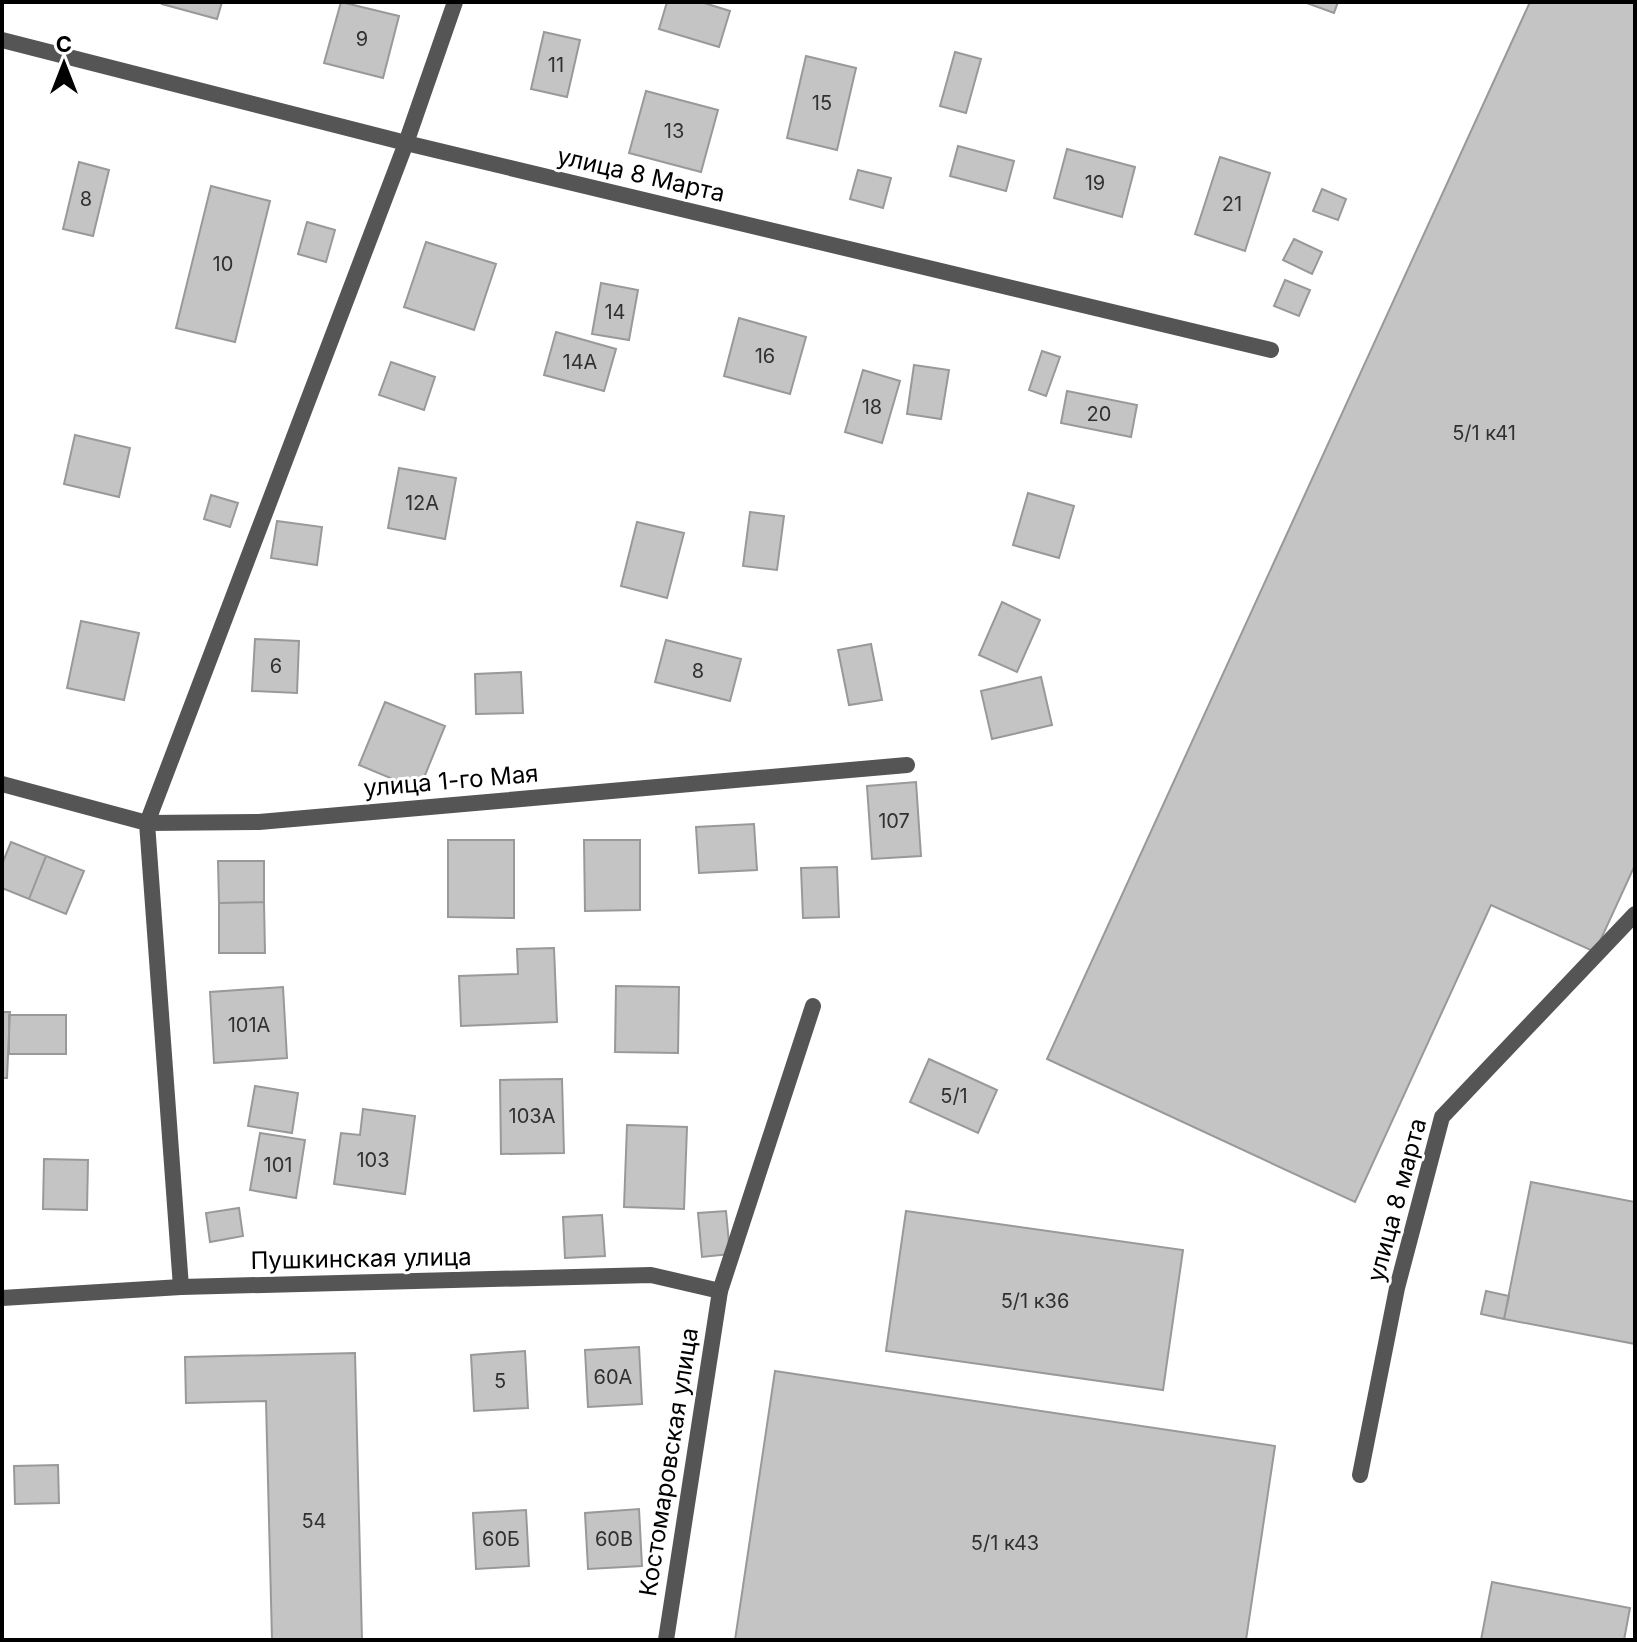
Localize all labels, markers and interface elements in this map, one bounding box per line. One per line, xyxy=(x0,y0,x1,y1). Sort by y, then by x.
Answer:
north arrow xyxy=(24,24,104,104)
house number: 9 xyxy=(356,27,368,51)
text: С xyxy=(56,31,72,57)
house number: 11 xyxy=(548,53,564,77)
house number: 15 xyxy=(812,91,832,115)
house number: 13 xyxy=(664,119,684,143)
street label: улица 8 Марта xyxy=(555,141,728,208)
house number: 19 xyxy=(1085,171,1105,195)
house number: 8 xyxy=(80,187,92,211)
house number: 21 xyxy=(1222,192,1242,216)
house number: 10 xyxy=(213,252,233,276)
house number: 14 xyxy=(604,300,626,324)
house number: 16 xyxy=(755,344,775,368)
house number: 14А xyxy=(563,350,598,374)
house number: 18 xyxy=(862,395,882,419)
house number: 20 xyxy=(1087,402,1111,426)
house number: 5/1 к41 xyxy=(1452,421,1516,445)
house number: 12А xyxy=(405,491,439,515)
house number: 6 xyxy=(270,654,282,678)
house number: 8 xyxy=(692,659,704,683)
street label: улица 1-го Мая xyxy=(362,758,540,803)
house number: 107 xyxy=(878,809,910,833)
house number: 101А xyxy=(228,1013,271,1037)
house number: 5/1 xyxy=(940,1084,968,1108)
house number: 103А xyxy=(509,1104,556,1128)
street label: улица 8 марта xyxy=(1361,1115,1432,1285)
house number: 103 xyxy=(356,1148,390,1172)
house number: 101 xyxy=(264,1153,292,1177)
street label: Пушкинская улица xyxy=(250,1242,472,1275)
house number: 5/1 к36 xyxy=(1001,1289,1069,1313)
street label: Костомаровская улица xyxy=(633,1326,704,1598)
house number: 60А xyxy=(594,1365,633,1389)
house number: 5 xyxy=(494,1369,506,1393)
house number: 54 xyxy=(301,1509,327,1533)
house number: 60Б xyxy=(482,1527,520,1551)
house number: 60В xyxy=(595,1527,633,1551)
house number: 5/1 к43 xyxy=(971,1531,1039,1555)

